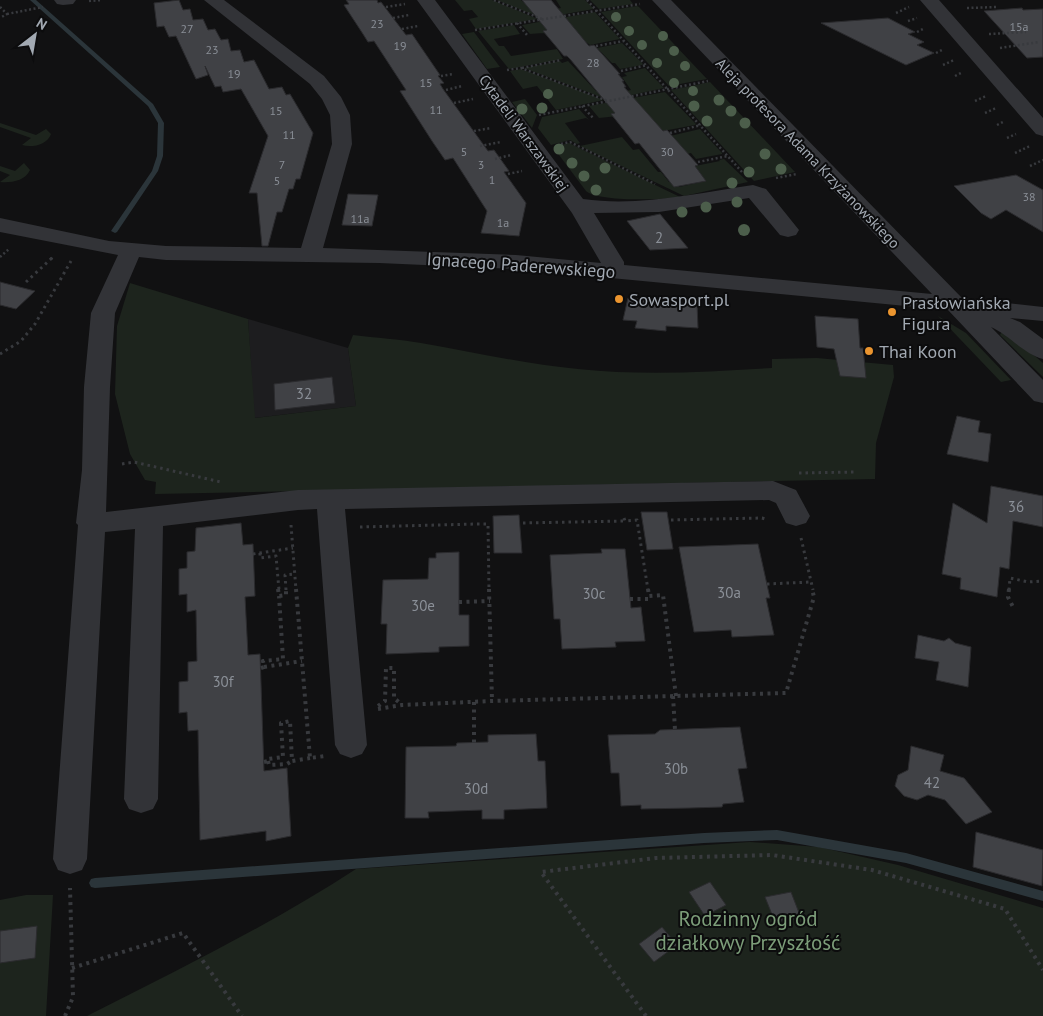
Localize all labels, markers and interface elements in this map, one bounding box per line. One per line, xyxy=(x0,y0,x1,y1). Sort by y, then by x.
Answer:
north arrow xyxy=(10,10,60,60)
text: N xyxy=(33,14,50,34)
house number: 23 xyxy=(370,16,384,31)
house number: 15a xyxy=(1009,19,1029,34)
house number: 27 xyxy=(180,21,194,36)
house number: 19 xyxy=(393,38,407,53)
house number: 23 xyxy=(205,42,219,57)
street label: Aleja profesora Adama Krzyżanowskiego xyxy=(712,54,904,252)
house number: 28 xyxy=(586,55,600,70)
house number: 19 xyxy=(227,66,241,81)
street label: Cytadeli Warszawskiej xyxy=(475,71,573,195)
house number: 15 xyxy=(419,75,433,90)
house number: 11 xyxy=(429,102,443,117)
house number: 15 xyxy=(269,103,283,118)
house number: 11 xyxy=(282,127,296,142)
house number: 5 xyxy=(461,144,467,159)
house number: 30 xyxy=(660,144,674,159)
house number: 7 xyxy=(279,157,285,172)
house number: 3 xyxy=(478,157,484,172)
house number: 1 xyxy=(489,172,495,187)
house number: 5 xyxy=(274,173,280,188)
house number: 38 xyxy=(1022,189,1036,204)
house number: 11a xyxy=(350,211,370,226)
house number: 1a xyxy=(497,215,509,230)
house number: 2 xyxy=(655,228,663,247)
street label: Ignacego Paderewskiego xyxy=(426,247,616,283)
place label: Sowasport.pl xyxy=(629,288,730,311)
place label: Prasłowiańska Figura xyxy=(902,291,1011,335)
marker: Sowasport.pl xyxy=(613,293,625,305)
marker: Prasłowiańska Figura xyxy=(886,306,898,318)
place label: Thai Koon xyxy=(879,340,957,363)
marker: Thai Koon xyxy=(863,345,875,357)
house number: 32 xyxy=(296,384,312,403)
house number: 36 xyxy=(1008,497,1024,516)
house number: 30a xyxy=(717,583,741,602)
house number: 30c xyxy=(582,584,606,603)
house number: 30e xyxy=(411,596,435,615)
house number: 30f xyxy=(212,672,235,691)
house number: 30b xyxy=(664,759,688,778)
house number: 42 xyxy=(924,773,940,792)
house number: 30d xyxy=(464,779,488,798)
park label: Rodzinny ogród działkowy Przyszłość xyxy=(656,905,840,956)

